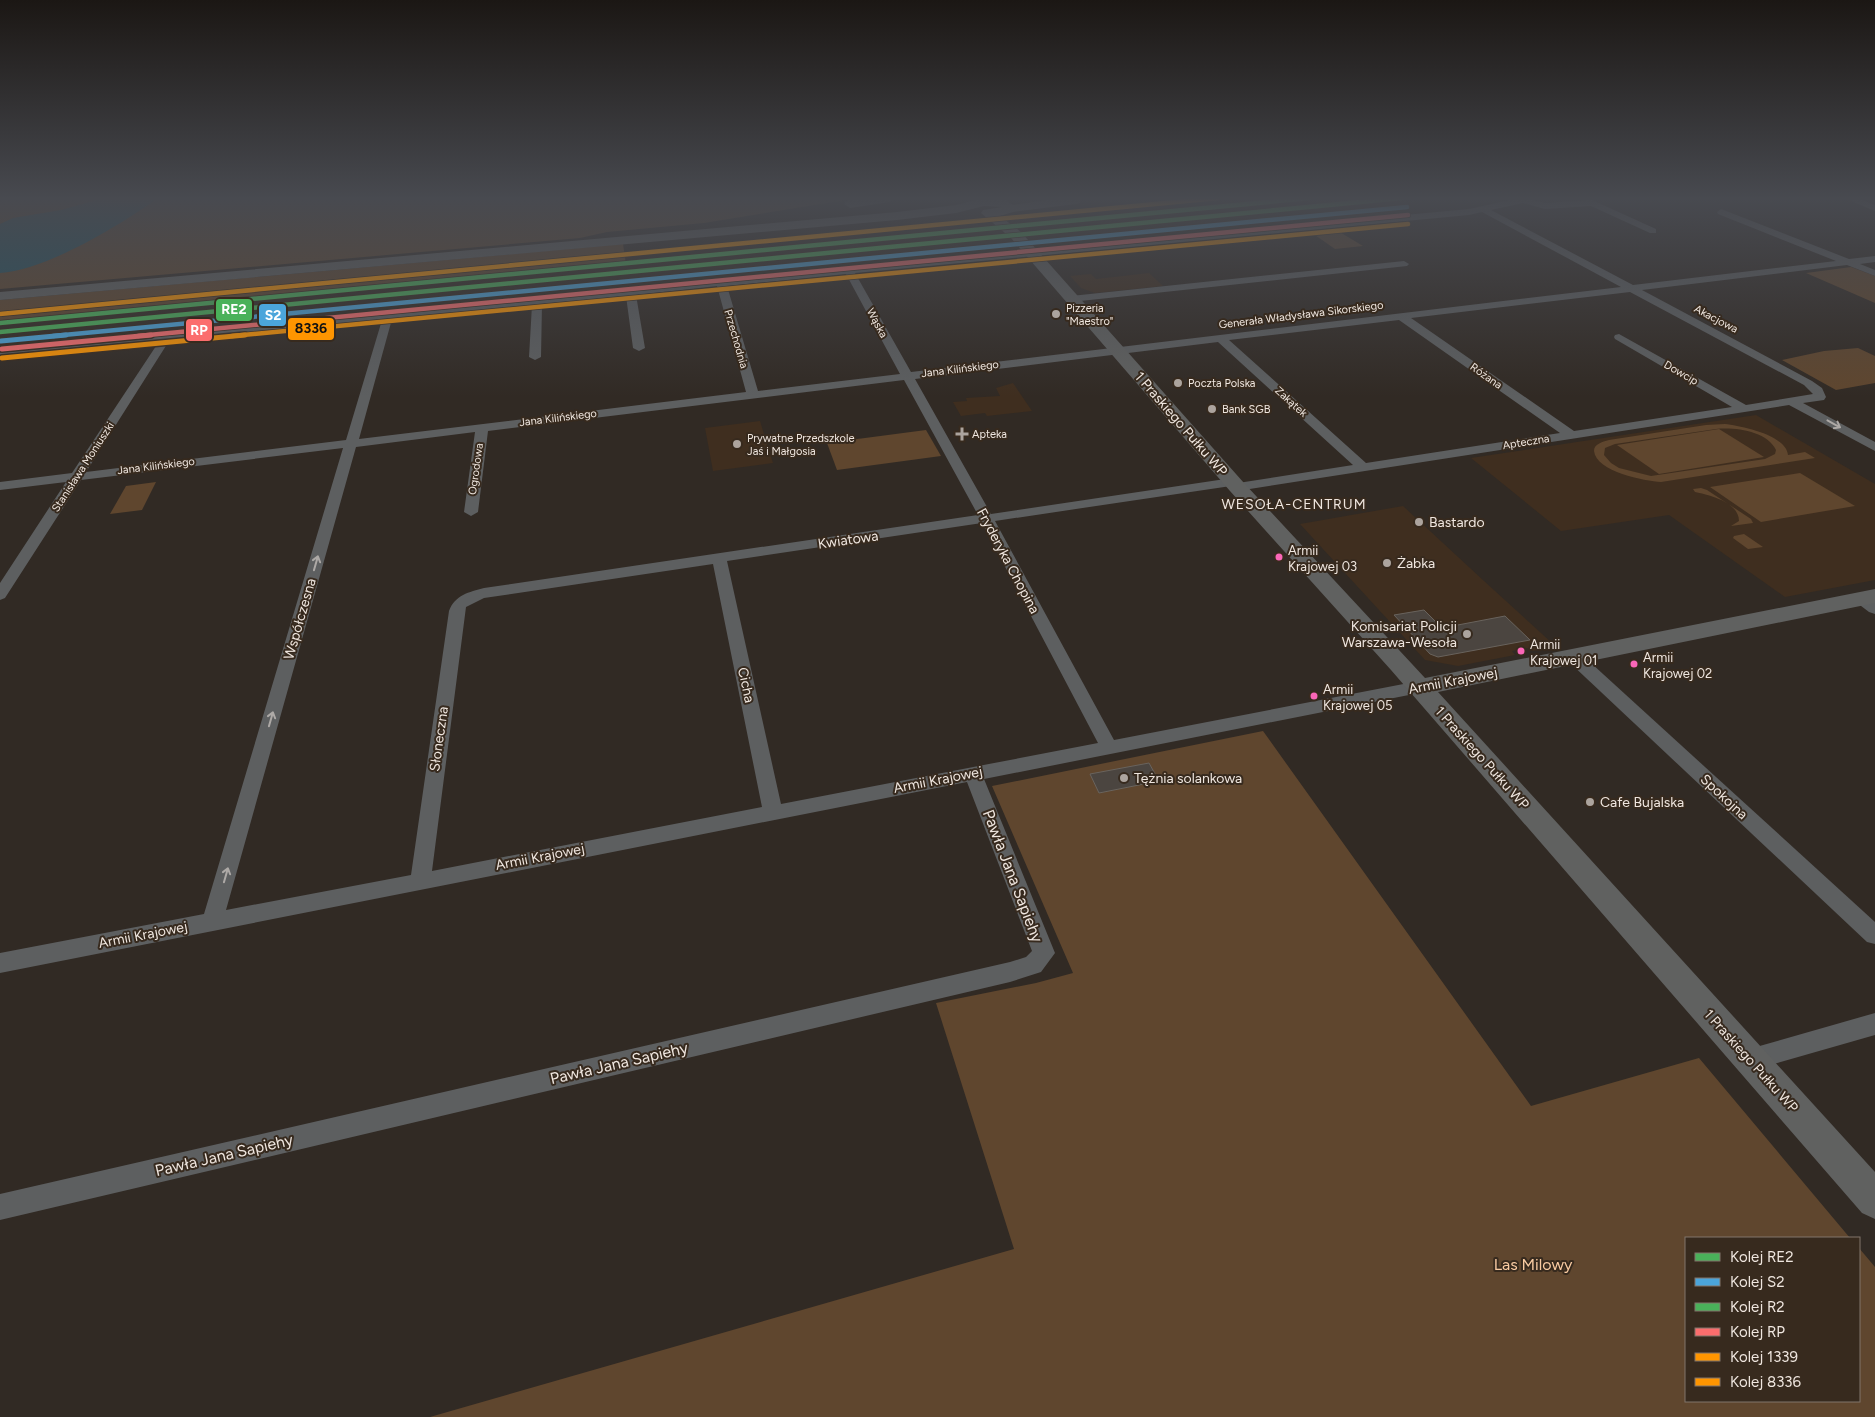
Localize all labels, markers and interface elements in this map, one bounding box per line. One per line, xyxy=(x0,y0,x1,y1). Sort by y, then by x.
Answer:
line badge: RE2 xyxy=(215,298,253,322)
street label: Generała Władysława Sikorskiego xyxy=(1218,298,1384,332)
text: RE2 xyxy=(221,301,247,318)
place label: Pizzeria "Maestro" xyxy=(1066,302,1113,328)
street label: Akacjowa xyxy=(1692,302,1740,336)
line badge: S2 xyxy=(258,303,287,327)
street label: Wąska xyxy=(864,306,890,340)
text: S2 xyxy=(265,307,281,324)
street label: Przechodnia xyxy=(721,308,751,370)
marker: Pizzeria "Maestro" xyxy=(1050,308,1062,320)
line badge: 8336 xyxy=(287,317,335,341)
line badge: RP xyxy=(185,318,213,342)
text: 8336 xyxy=(295,320,327,337)
text: RP xyxy=(190,322,208,339)
street label: Jana Kilińskiego xyxy=(921,358,999,380)
street label: Dowcip xyxy=(1662,358,1701,388)
street label: Różana xyxy=(1468,360,1504,392)
street label: 1 Praskiego Pułku WP xyxy=(1131,368,1231,480)
marker: Poczta Polska xyxy=(1172,377,1184,389)
place label: Poczta Polska xyxy=(1188,377,1255,390)
street label: Zakątek xyxy=(1272,384,1310,420)
marker: Bank SGB xyxy=(1206,403,1218,415)
place label: Bank SGB xyxy=(1222,403,1271,416)
street label: Jana Kilińskiego xyxy=(519,407,597,429)
street label: Stanisława Moniuszki xyxy=(49,420,117,514)
one-way arrow xyxy=(1826,420,1840,430)
marker: Apteka xyxy=(956,428,968,440)
place label: Apteka xyxy=(972,428,1007,441)
place label: Prywatne Przedszkole Jaś i Małgosia xyxy=(747,432,854,458)
street label: Apteczna xyxy=(1502,432,1550,452)
marker: Prywatne Przedszkole Jaś i Małgosia xyxy=(731,438,743,450)
street label: Ogrodowa xyxy=(466,442,486,496)
street label: Jana Kilińskiego xyxy=(117,455,195,477)
district label: WESOŁA-CENTRUM xyxy=(1221,496,1367,513)
street label: Fryderyka Chopina xyxy=(973,505,1043,617)
place label: Bastardo xyxy=(1429,514,1485,531)
marker: Bastardo xyxy=(1413,516,1425,528)
street label: Kwiatowa xyxy=(817,527,879,553)
place label: Armii Krajowej 03 xyxy=(1288,543,1357,574)
marker: Armii Krajowej 03 xyxy=(1274,552,1284,562)
one-way arrow xyxy=(312,555,322,571)
place label: Żabka xyxy=(1397,555,1435,572)
marker: Żabka xyxy=(1381,557,1393,569)
street label: Współczesna xyxy=(280,576,320,662)
place label: Komisariat Policji Warszawa-Wesoła xyxy=(1342,618,1457,651)
marker: Komisariat Policji Warszawa-Wesoła xyxy=(1461,628,1473,640)
place label: Armii Krajowej 01 xyxy=(1530,637,1597,668)
marker: Armii Krajowej 01 xyxy=(1516,646,1526,656)
place label: Armii Krajowej 02 xyxy=(1643,650,1712,681)
marker: Armii Krajowej 02 xyxy=(1629,659,1639,669)
street label: Armii Krajowej xyxy=(1407,664,1499,698)
street label: Cicha xyxy=(734,666,758,704)
place label: Armii Krajowej 05 xyxy=(1323,682,1392,713)
marker: Armii Krajowej 05 xyxy=(1309,691,1319,701)
street label: 1 Praskiego Pułku WP xyxy=(1431,703,1533,813)
street label: Słoneczna xyxy=(426,705,452,773)
one-way arrow xyxy=(266,711,276,727)
street label: Armii Krajowej xyxy=(892,763,984,797)
place label: Tężnia solankowa xyxy=(1134,770,1242,787)
street label: Spokojna xyxy=(1697,771,1751,823)
marker: Tężnia solankowa xyxy=(1118,772,1130,784)
place label: Cafe Bujalska xyxy=(1600,794,1684,811)
marker: Cafe Bujalska xyxy=(1584,796,1596,808)
street label: Pawła Jana Sapiehy xyxy=(979,807,1047,946)
street label: Armii Krajowej xyxy=(494,840,586,874)
one-way arrow xyxy=(221,867,231,883)
street label: Armii Krajowej xyxy=(97,918,189,952)
street label: 1 Praskiego Pułku WP xyxy=(1700,1006,1802,1116)
street label: Pawła Jana Sapiehy xyxy=(548,1038,690,1088)
street label: Pawła Jana Sapiehy xyxy=(153,1130,295,1180)
legend xyxy=(1685,1237,1860,1402)
text: Kolej RE2 xyxy=(1730,1248,1794,1266)
park label: Las Milowy xyxy=(1494,1255,1573,1274)
text: Kolej S2 xyxy=(1730,1273,1785,1291)
text: Kolej R2 xyxy=(1730,1298,1785,1316)
text: Kolej RP xyxy=(1730,1323,1785,1341)
text: Kolej 1339 xyxy=(1730,1348,1798,1366)
text: Kolej 8336 xyxy=(1730,1373,1801,1391)

